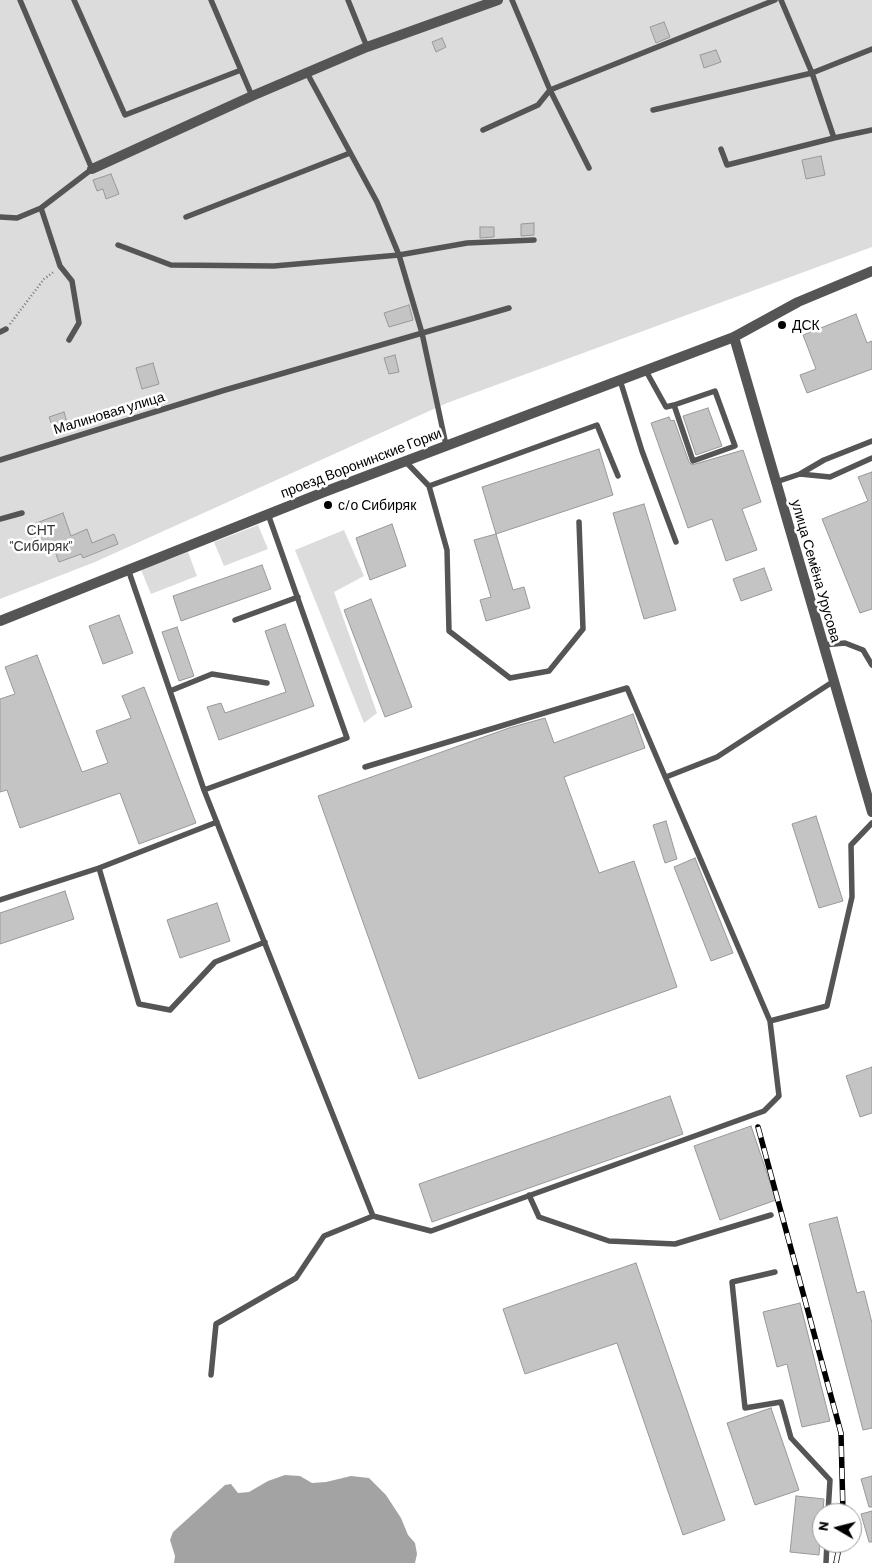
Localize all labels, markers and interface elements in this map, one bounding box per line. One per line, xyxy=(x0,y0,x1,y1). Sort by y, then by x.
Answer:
place label: ДСК xyxy=(792,317,820,333)
marker: ДСК xyxy=(776,319,788,331)
street label: Малиновая улица xyxy=(52,388,166,438)
street label: проезд Воронинские Горки xyxy=(278,424,444,502)
place label: с/о Сибиряк xyxy=(338,497,416,513)
street label: улица Семёна Урусова xyxy=(788,498,844,644)
marker: с/о Сибиряк xyxy=(322,499,334,511)
park label: СНТ "Сибиряк" xyxy=(10,522,72,554)
north arrow xyxy=(812,1503,862,1553)
text: N xyxy=(814,1520,832,1532)

